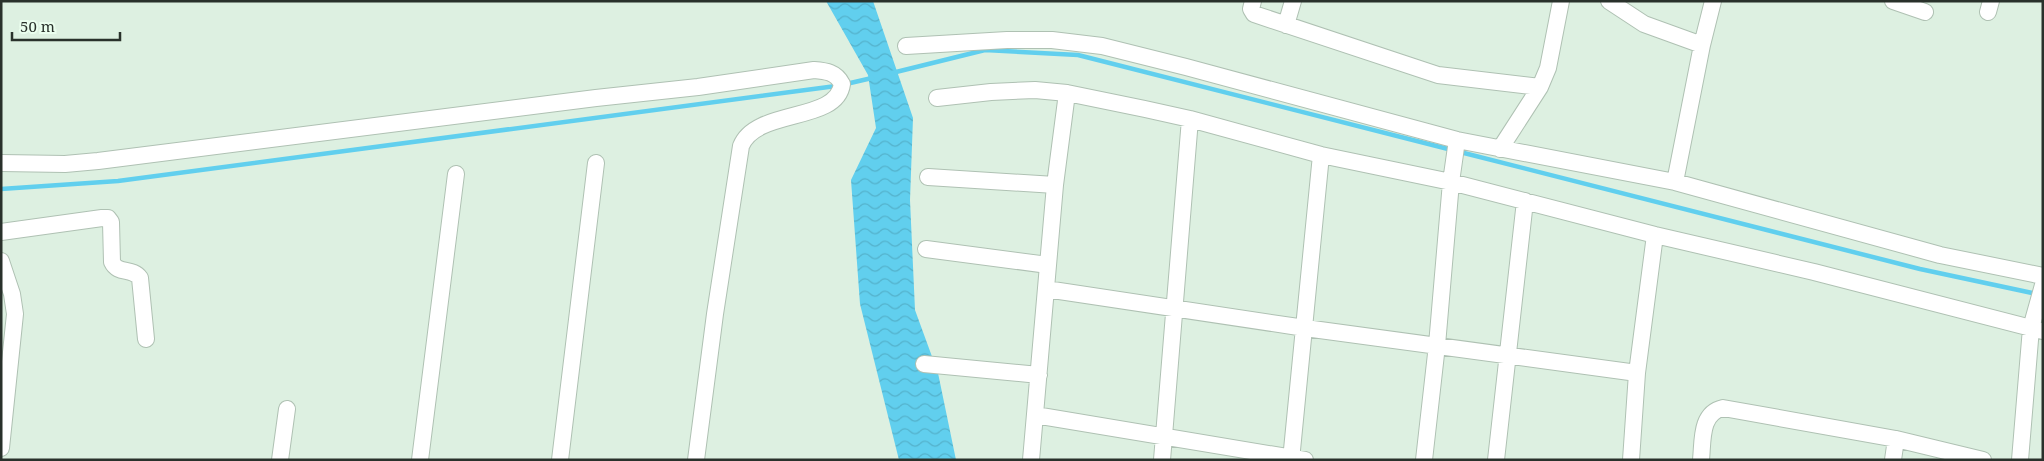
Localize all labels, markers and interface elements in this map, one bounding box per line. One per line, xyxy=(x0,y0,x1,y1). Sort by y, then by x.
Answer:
scale bar xyxy=(12,10,120,42)
text: 50 m xyxy=(20,16,55,36)

